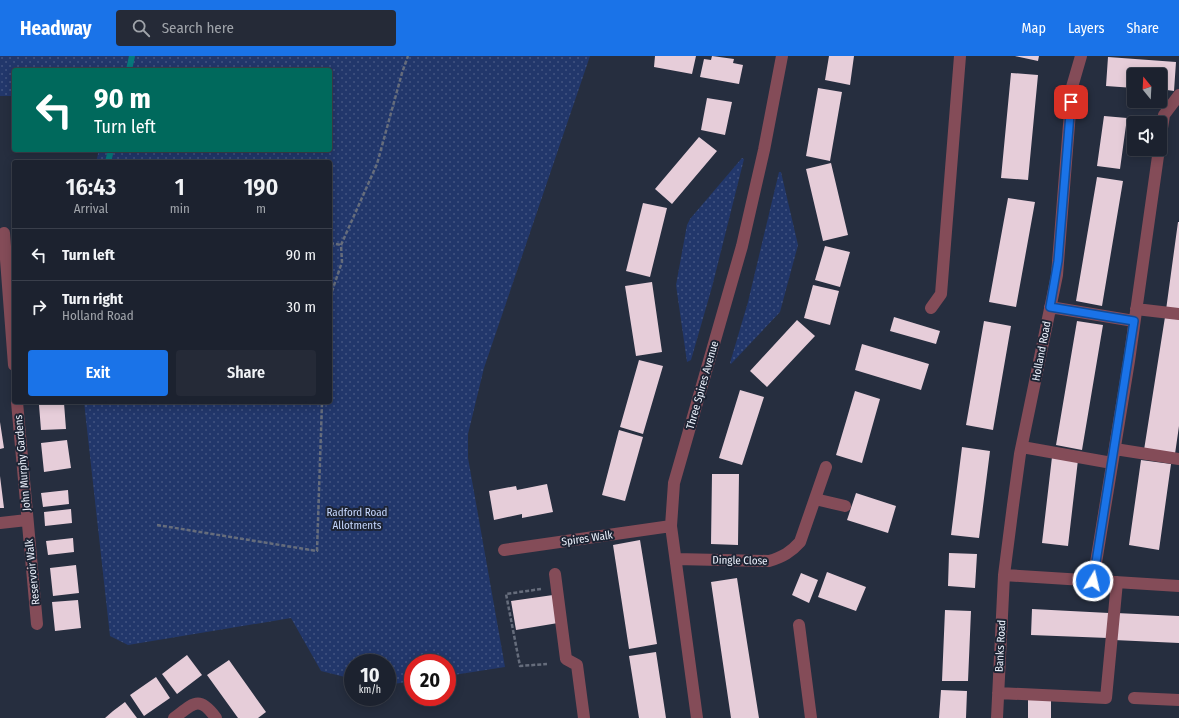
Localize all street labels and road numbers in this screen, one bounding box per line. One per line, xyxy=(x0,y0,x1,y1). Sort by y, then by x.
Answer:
street label: Holland Road xyxy=(1029,320,1054,382)
street label: Three Spires Avenue xyxy=(684,339,721,431)
street label: John Murphy Gardens xyxy=(12,414,33,512)
street label: Spires Walk xyxy=(561,528,614,549)
street label: Reservoir Walk xyxy=(22,537,42,606)
street label: Dingle Close xyxy=(712,554,768,567)
street label: Banks Road xyxy=(993,620,1008,673)

